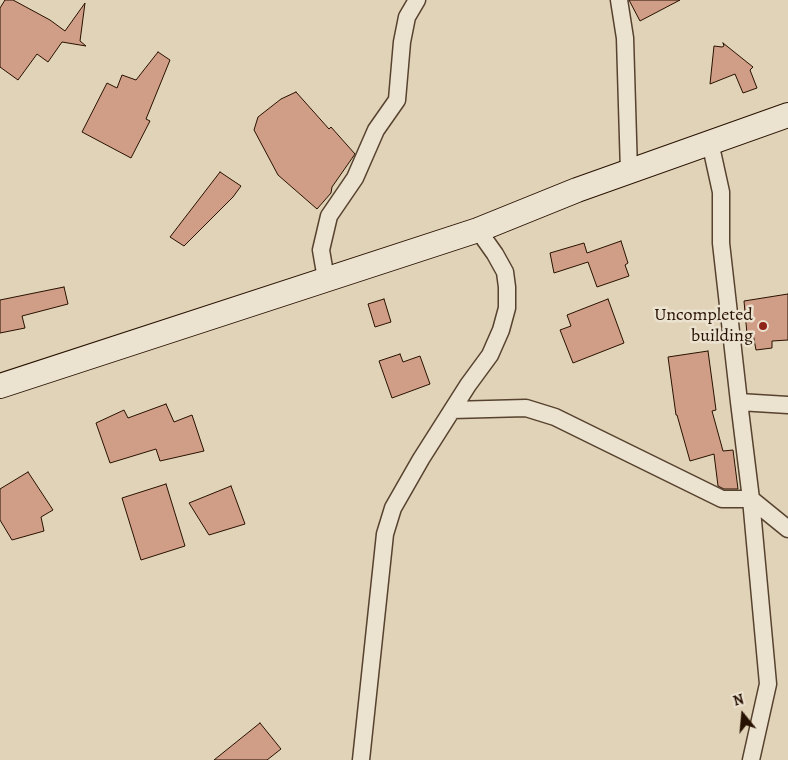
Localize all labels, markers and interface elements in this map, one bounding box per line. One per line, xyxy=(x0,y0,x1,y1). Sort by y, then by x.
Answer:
place label: Uncompleted building xyxy=(654,305,753,348)
marker: Uncompleted building xyxy=(757,320,769,332)
north arrow xyxy=(718,690,768,740)
text: N xyxy=(731,690,746,711)

